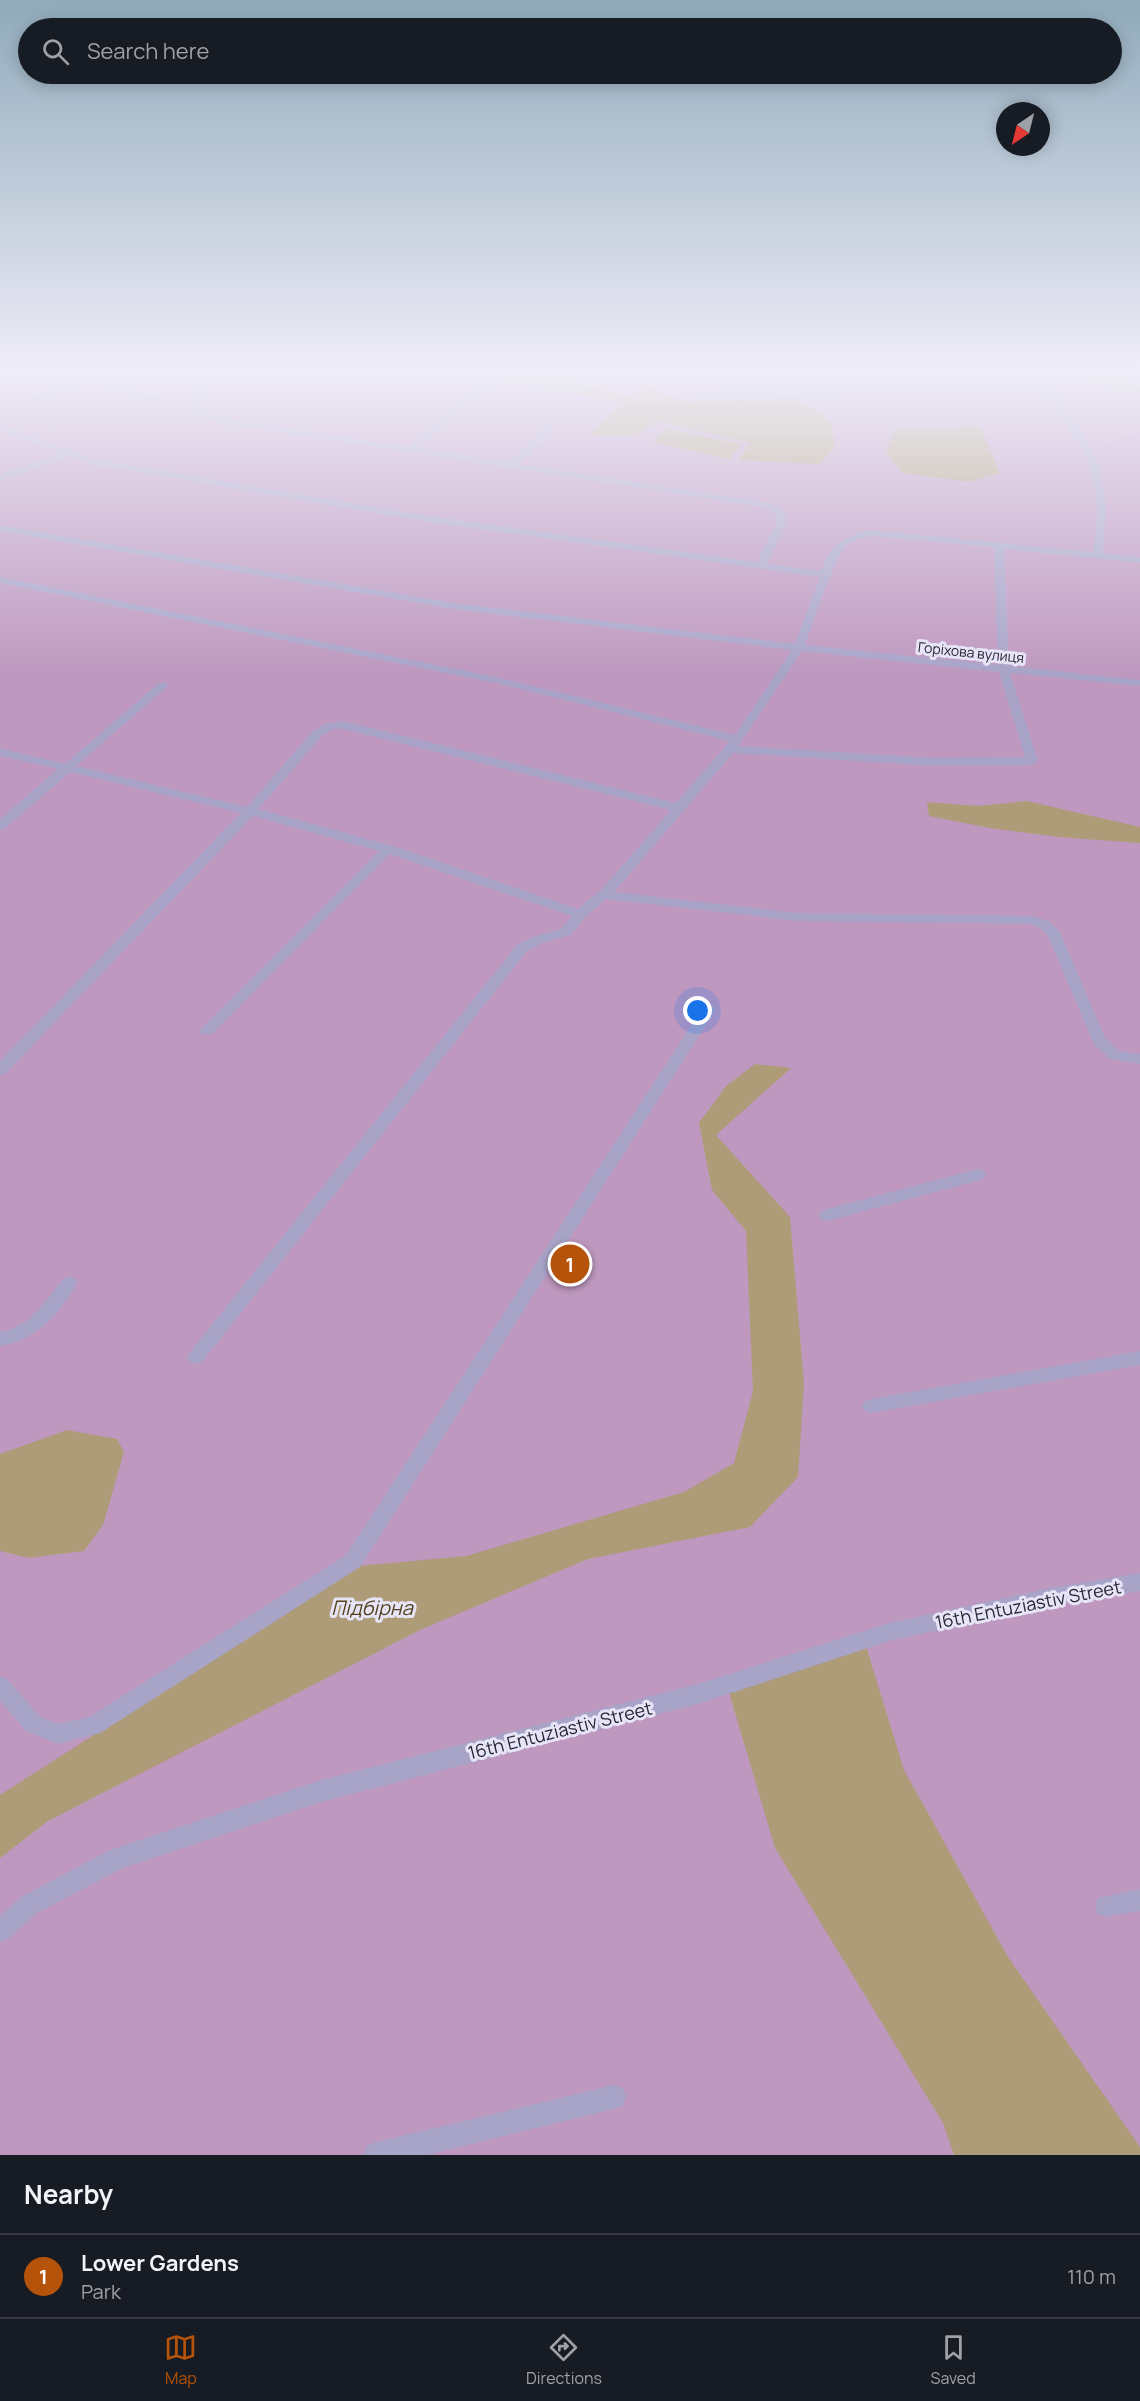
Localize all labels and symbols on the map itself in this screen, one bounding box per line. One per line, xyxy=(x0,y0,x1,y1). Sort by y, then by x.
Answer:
north arrow xyxy=(996,102,1050,156)
street label: Горіхова вулиця xyxy=(917,637,1025,667)
your location xyxy=(683,996,712,1025)
pin: 1 xyxy=(550,1242,590,1286)
street label: 16th Entuziastiv Street xyxy=(933,1574,1123,1634)
water label: Підбірна xyxy=(331,1594,414,1621)
street label: 16th Entuziastiv Street xyxy=(466,1696,654,1764)

